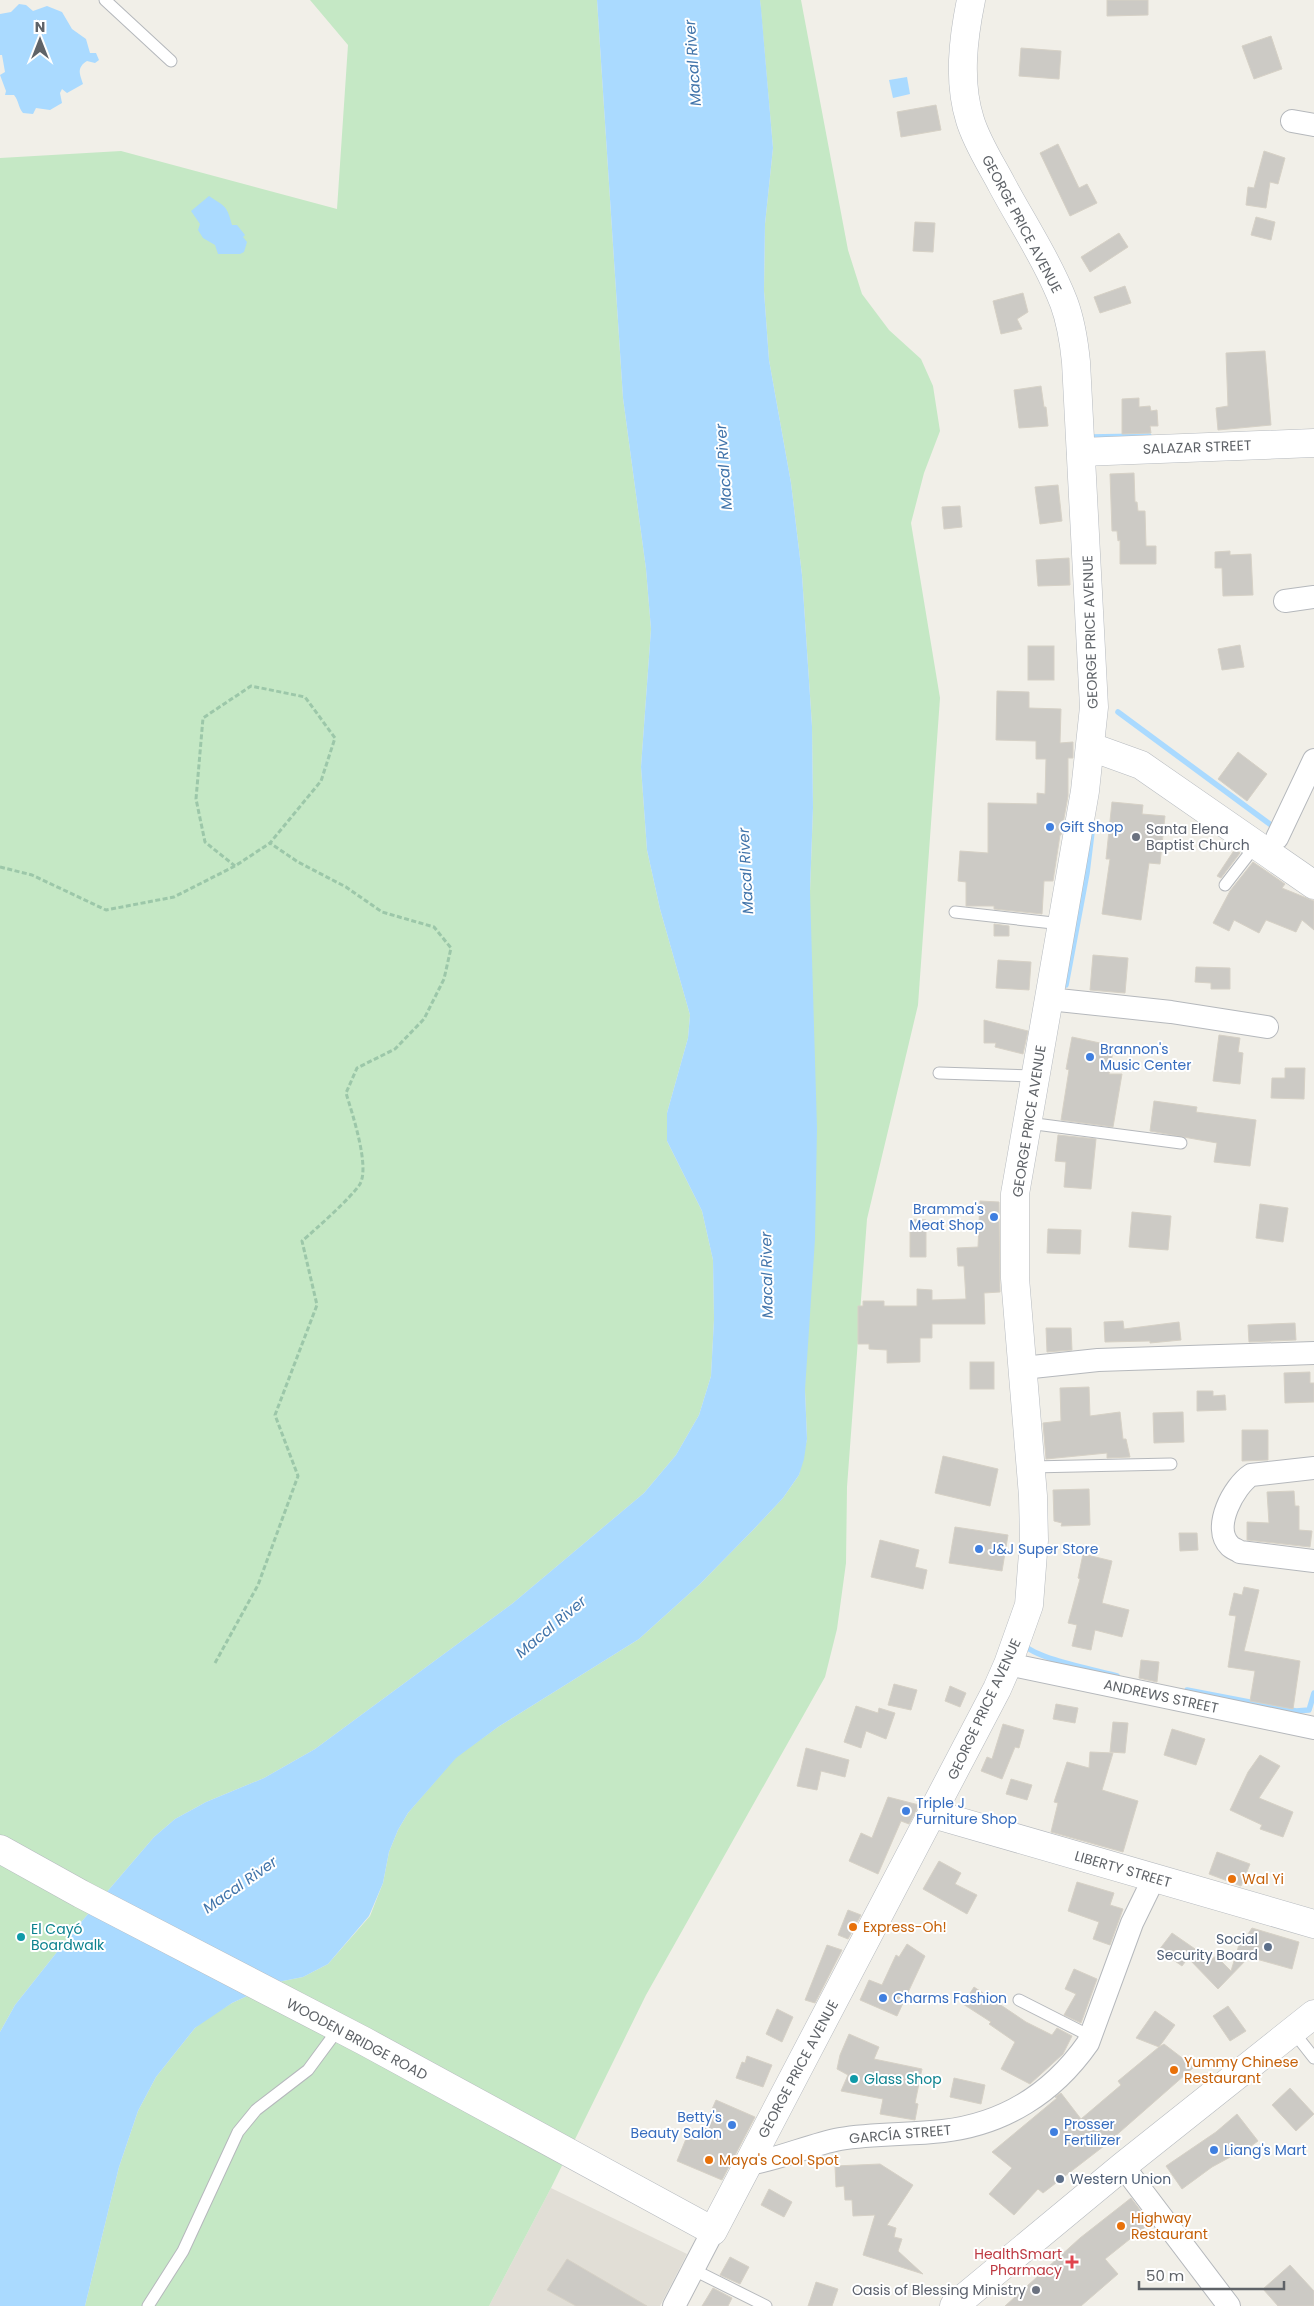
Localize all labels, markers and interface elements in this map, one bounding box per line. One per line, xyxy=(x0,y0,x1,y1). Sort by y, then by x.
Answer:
north arrow xyxy=(15,15,65,65)
text: N xyxy=(35,17,45,37)
water label: Macal River xyxy=(679,19,706,107)
street label: GEORGE PRICE AVENUE xyxy=(977,151,1067,297)
water label: Macal River xyxy=(710,423,737,511)
street label: SALAZAR STREET xyxy=(1142,435,1252,459)
street label: GEORGE PRICE AVENUE xyxy=(1077,555,1103,709)
place label: Gift Shop xyxy=(1060,817,1123,837)
place label: Santa Elena Baptist Church xyxy=(1146,819,1250,855)
marker: Gift Shop xyxy=(1044,821,1056,833)
water label: Macal River xyxy=(733,827,758,915)
marker: Santa Elena Baptist Church xyxy=(1130,831,1142,843)
place label: Brannon's Music Center xyxy=(1100,1039,1191,1075)
street label: GEORGE PRICE AVENUE xyxy=(1007,1044,1051,1198)
marker: Brannon's Music Center xyxy=(1084,1051,1096,1063)
place label: Bramma's Meat Shop xyxy=(909,1199,984,1235)
marker: Bramma's Meat Shop xyxy=(988,1211,1000,1223)
water label: Macal River xyxy=(755,1231,778,1318)
place label: J&J Super Store xyxy=(989,1539,1099,1559)
marker: J&J Super Store xyxy=(973,1543,985,1555)
water label: Macal River xyxy=(511,1590,591,1662)
street label: GEORGE PRICE AVENUE xyxy=(942,1635,1026,1783)
street label: ANDREWS STREET xyxy=(1102,1674,1221,1718)
place label: Triple J Furniture Shop xyxy=(916,1793,1017,1829)
marker: Triple J Furniture Shop xyxy=(900,1805,912,1817)
street label: LIBERTY STREET xyxy=(1072,1846,1174,1892)
water label: Macal River xyxy=(198,1851,282,1918)
place label: Wal Yi xyxy=(1242,1869,1284,1889)
marker: Wal Yi xyxy=(1226,1873,1238,1885)
place label: Express-Oh! xyxy=(863,1917,947,1937)
place label: El Cayó Boardwalk xyxy=(31,1919,105,1955)
marker: Express-Oh! xyxy=(847,1921,859,1933)
place label: Social Security Board xyxy=(1157,1929,1258,1965)
marker: El Cayó Boardwalk xyxy=(15,1931,27,1943)
marker: Social Security Board xyxy=(1262,1941,1274,1953)
place label: Charms Fashion xyxy=(893,1988,1007,2008)
marker: Charms Fashion xyxy=(877,1992,889,2004)
street label: WOODEN BRIDGE ROAD xyxy=(283,1993,431,2085)
street label: GEORGE PRICE AVENUE xyxy=(753,1996,843,2142)
place label: Yummy Chinese Restaurant xyxy=(1184,2052,1299,2088)
marker: Yummy Chinese Restaurant xyxy=(1168,2064,1180,2076)
place label: Glass Shop xyxy=(864,2069,942,2089)
marker: Glass Shop xyxy=(848,2073,860,2085)
place label: Betty's Beauty Salon xyxy=(631,2107,722,2143)
place label: Prosser Fertilizer xyxy=(1064,2114,1121,2150)
marker: Betty's Beauty Salon xyxy=(726,2119,738,2131)
street label: GARCÍA STREET xyxy=(848,2120,952,2148)
marker: Prosser Fertilizer xyxy=(1048,2126,1060,2138)
place label: Liang's Mart xyxy=(1224,2140,1307,2160)
marker: Liang's Mart xyxy=(1208,2144,1220,2156)
place label: Maya's Cool Spot xyxy=(719,2150,839,2170)
marker: Maya's Cool Spot xyxy=(703,2154,715,2166)
place label: Western Union xyxy=(1070,2169,1171,2189)
marker: Western Union xyxy=(1054,2173,1066,2185)
place label: Highway Restaurant xyxy=(1131,2208,1208,2244)
marker: Highway Restaurant xyxy=(1115,2220,1127,2232)
place label: HealthSmart Pharmacy xyxy=(974,2244,1062,2280)
marker: HealthSmart Pharmacy xyxy=(1066,2256,1078,2268)
scale bar xyxy=(1139,2258,1284,2290)
text: 50 m xyxy=(1146,2265,1184,2286)
place label: Oasis of Blessing Ministry xyxy=(852,2280,1026,2300)
marker: Oasis of Blessing Ministry xyxy=(1030,2284,1042,2296)

